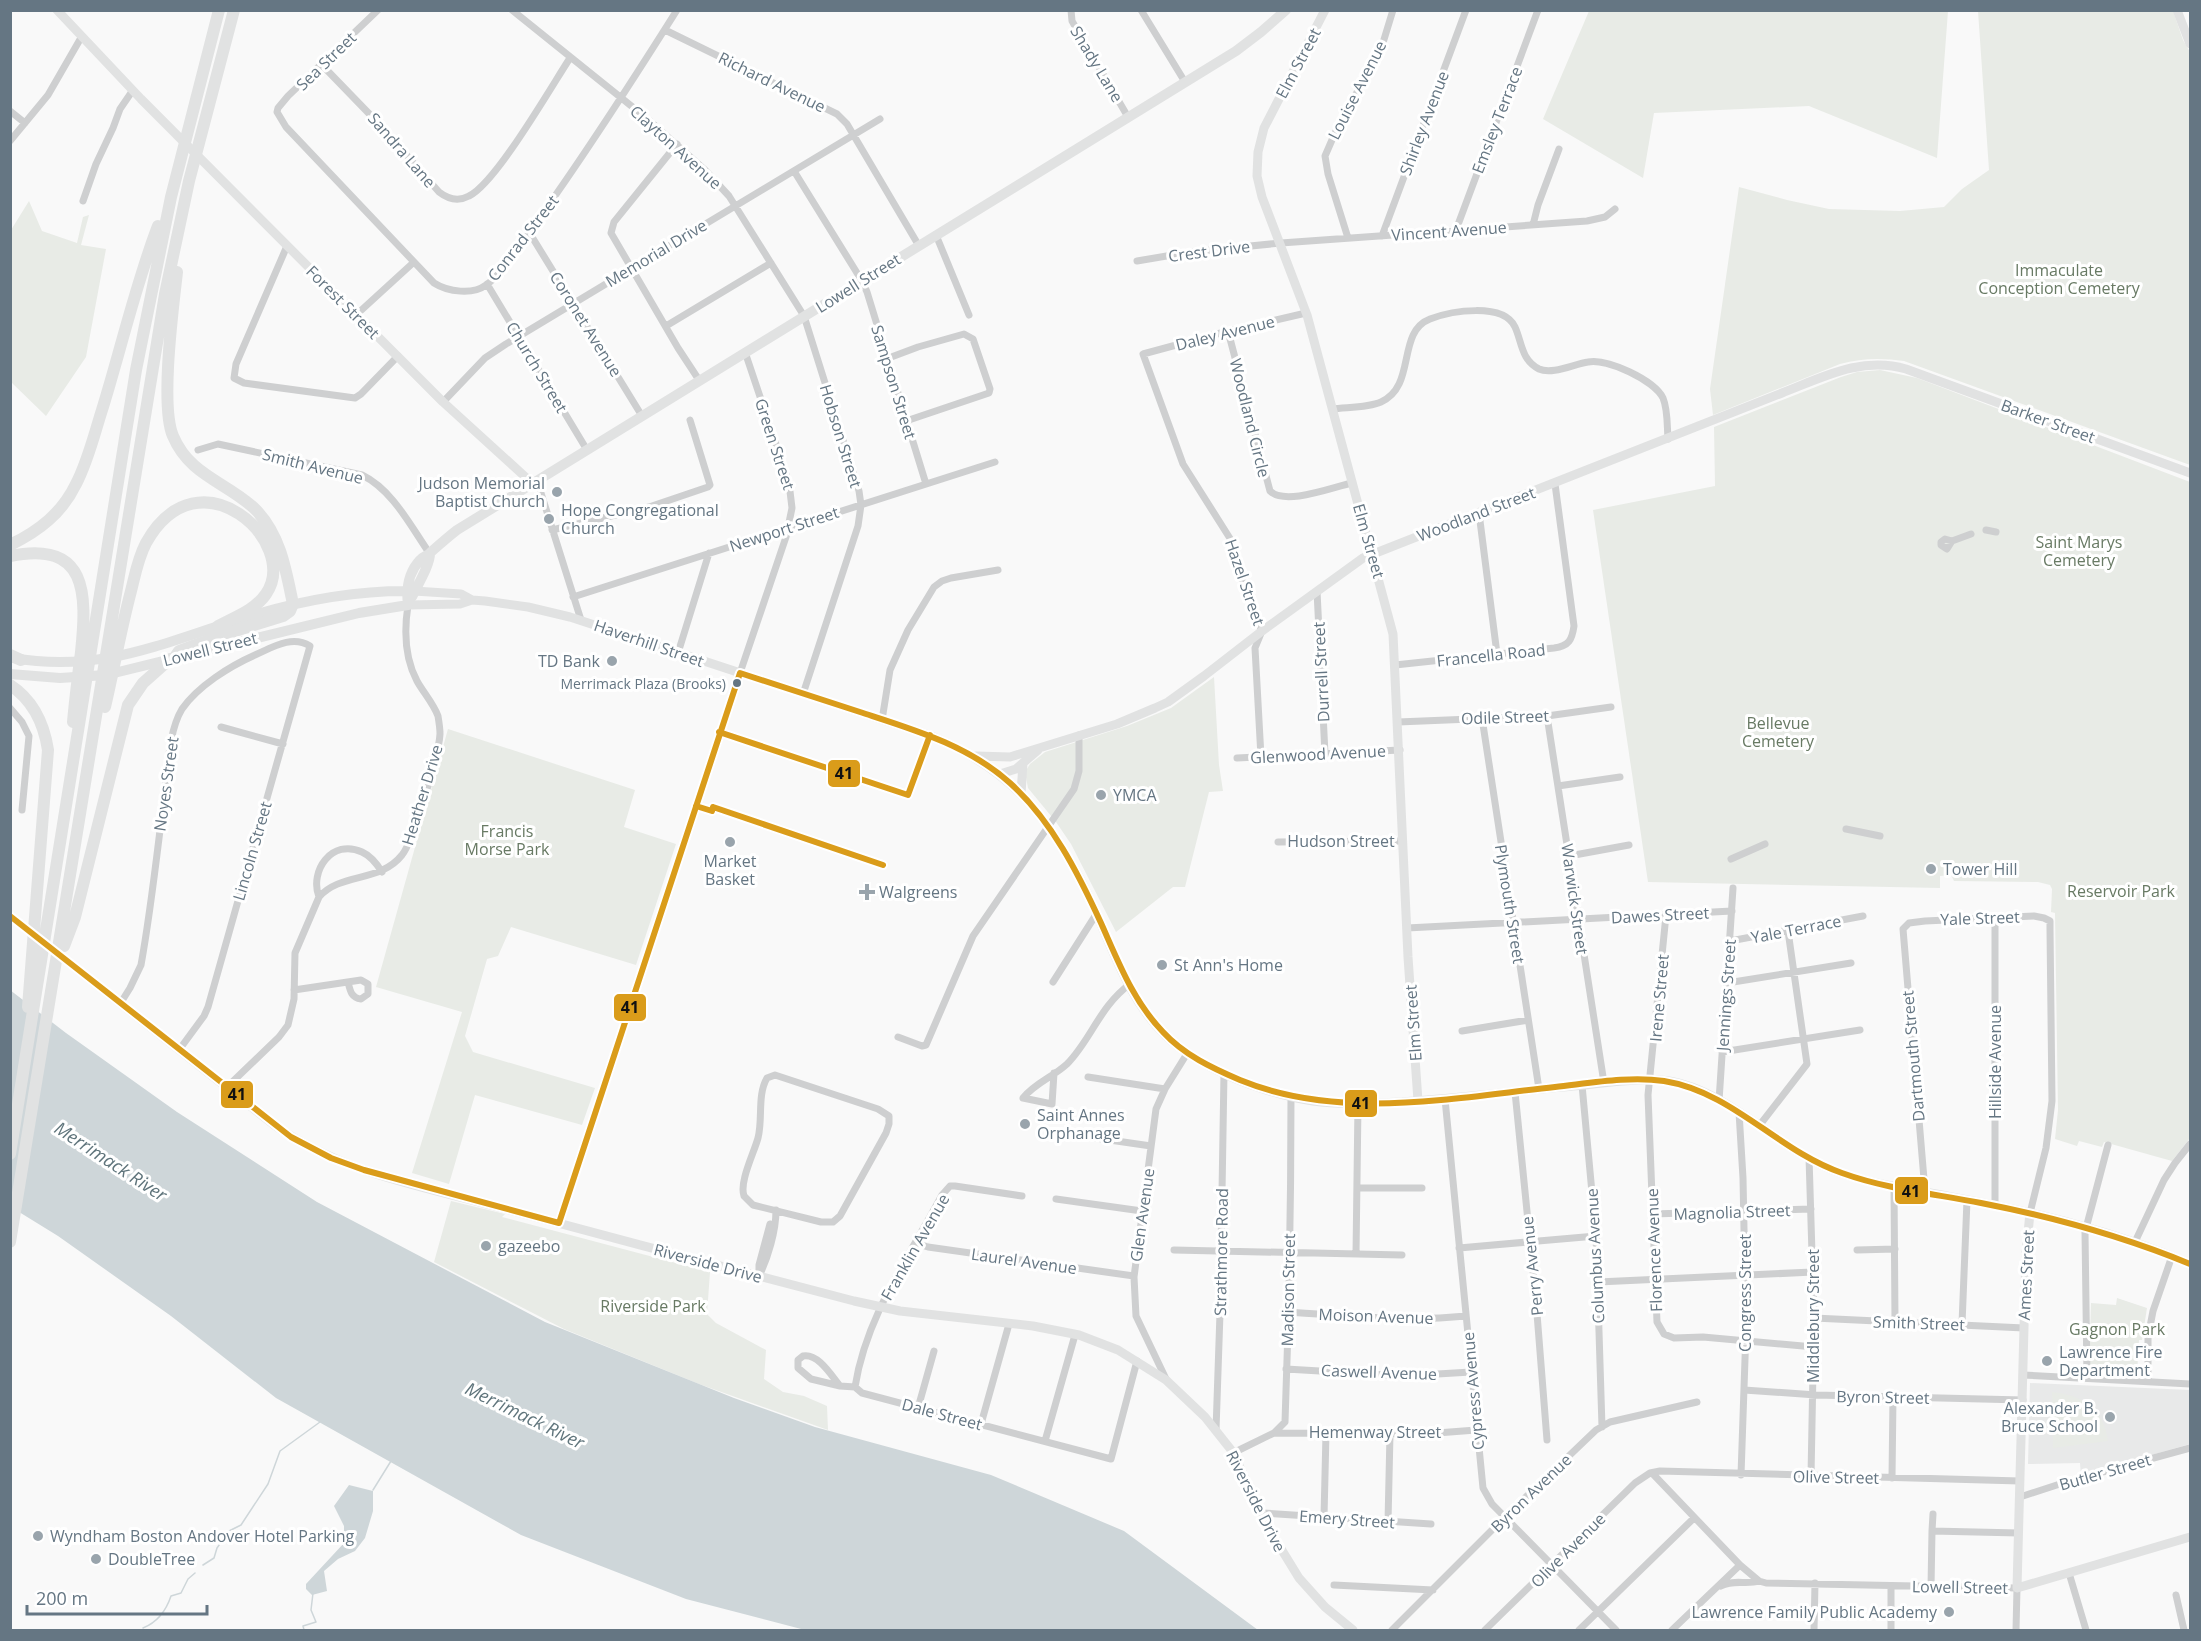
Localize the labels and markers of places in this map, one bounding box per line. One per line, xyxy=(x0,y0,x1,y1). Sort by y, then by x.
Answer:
place label: Judson Memorial Baptist Church xyxy=(417,472,545,512)
marker: Judson Memorial Baptist Church xyxy=(550,485,564,499)
place label: Hope Congregational Church xyxy=(561,499,719,539)
marker: Hope Congregational Church xyxy=(542,512,556,526)
place label: TD Bank xyxy=(538,650,601,672)
marker: TD Bank xyxy=(605,654,619,668)
place label: Merrimack Plaza (Brooks) xyxy=(561,674,726,693)
marker: Merrimack Plaza (Brooks) xyxy=(731,677,743,689)
place label: YMCA xyxy=(1113,784,1157,806)
marker: YMCA xyxy=(1094,788,1108,802)
marker: Market Basket xyxy=(723,835,737,849)
place label: Market Basket xyxy=(704,850,757,890)
place label: Tower Hill xyxy=(1943,858,2017,880)
marker: Tower Hill xyxy=(1924,862,1938,876)
place label: Walgreens xyxy=(879,881,957,903)
marker: Walgreens xyxy=(860,885,874,899)
place label: St Ann's Home xyxy=(1174,954,1283,976)
marker: St Ann's Home xyxy=(1155,958,1169,972)
place label: Saint Annes Orphanage xyxy=(1037,1104,1125,1144)
marker: Saint Annes Orphanage xyxy=(1018,1117,1032,1131)
place label: gazeebo xyxy=(498,1235,560,1257)
marker: gazeebo xyxy=(479,1239,493,1253)
place label: Lawrence Fire Department xyxy=(2059,1341,2163,1381)
marker: Lawrence Fire Department xyxy=(2040,1354,2054,1368)
place label: Alexander B. Bruce School xyxy=(2001,1397,2098,1437)
marker: Alexander B. Bruce School xyxy=(2103,1410,2117,1424)
place label: Wyndham Boston Andover Hotel Parking xyxy=(50,1525,355,1547)
marker: Wyndham Boston Andover Hotel Parking xyxy=(31,1529,45,1543)
place label: DoubleTree xyxy=(108,1548,195,1570)
marker: DoubleTree xyxy=(89,1552,103,1566)
place label: Lawrence Family Public Academy xyxy=(1692,1601,1938,1623)
marker: Lawrence Family Public Academy xyxy=(1942,1605,1956,1619)

